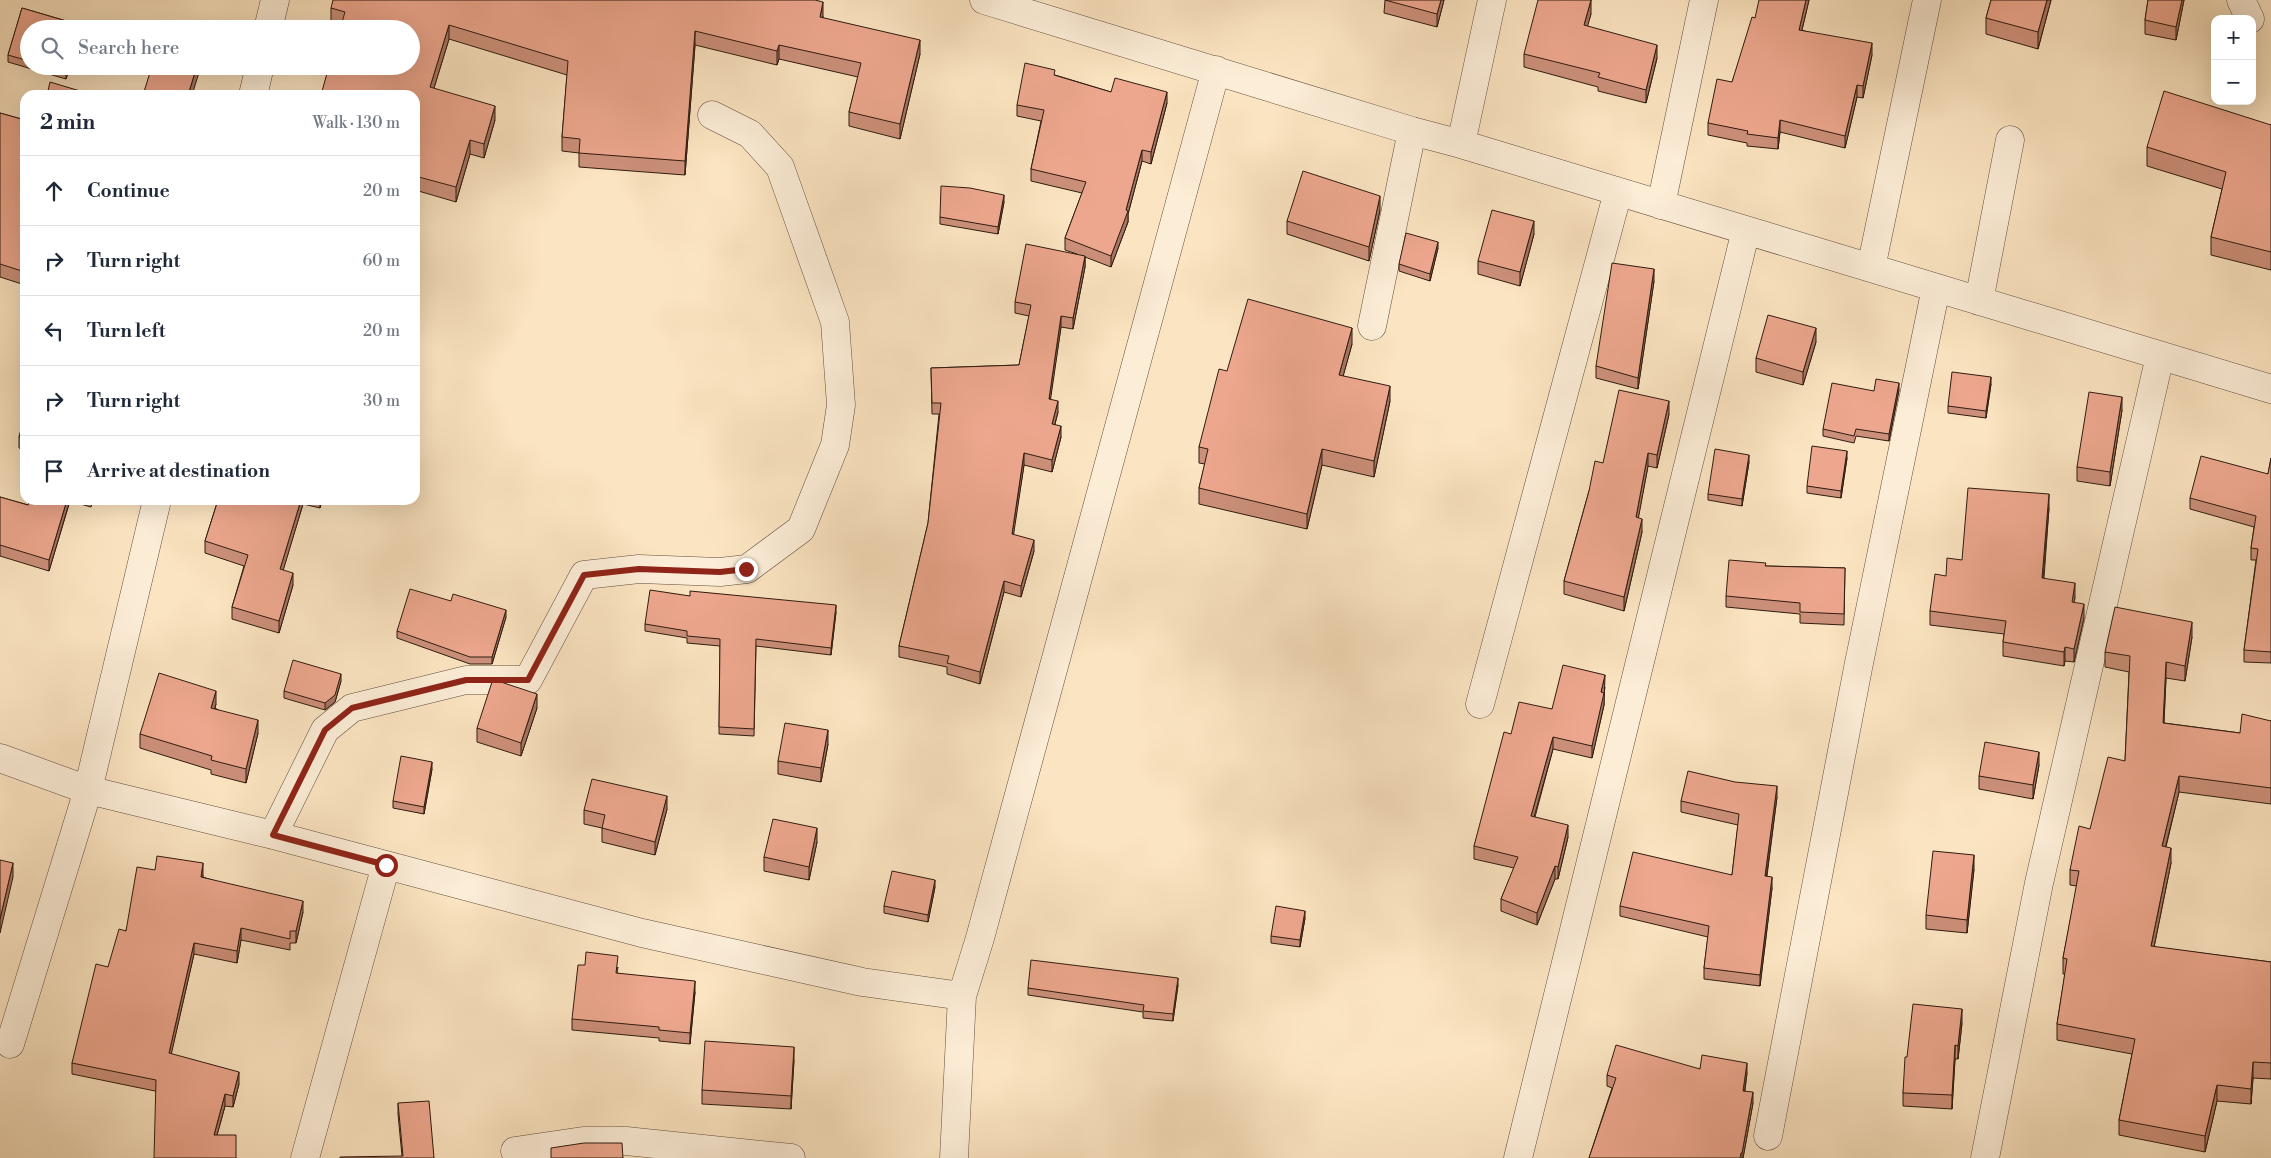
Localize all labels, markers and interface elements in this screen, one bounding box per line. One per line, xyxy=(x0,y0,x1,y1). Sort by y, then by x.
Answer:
map controls xyxy=(2211,15,2256,105)
button: + xyxy=(2211,15,2256,60)
search box xyxy=(20,20,420,75)
icon: search xyxy=(38,34,66,62)
text: Search here xyxy=(78,36,179,60)
button: − xyxy=(2211,60,2256,105)
text: 2 min xyxy=(40,110,95,136)
text: Walk · 130 m xyxy=(312,113,400,133)
icon: ahead xyxy=(40,177,68,205)
text: Continue xyxy=(87,179,170,203)
text: 20 m xyxy=(363,181,400,201)
icon: right xyxy=(40,247,68,275)
text: Turn right xyxy=(87,249,180,273)
text: 60 m xyxy=(362,251,400,271)
icon: left xyxy=(40,317,68,345)
text: Turn left xyxy=(87,319,166,343)
text: 20 m xyxy=(363,321,400,341)
icon: right xyxy=(40,387,68,415)
text: Turn right xyxy=(87,389,180,413)
text: 30 m xyxy=(363,391,400,411)
icon: arrive xyxy=(40,457,68,485)
text: Arrive at destination xyxy=(87,459,270,483)
route end xyxy=(735,558,758,581)
route start xyxy=(375,854,398,877)

